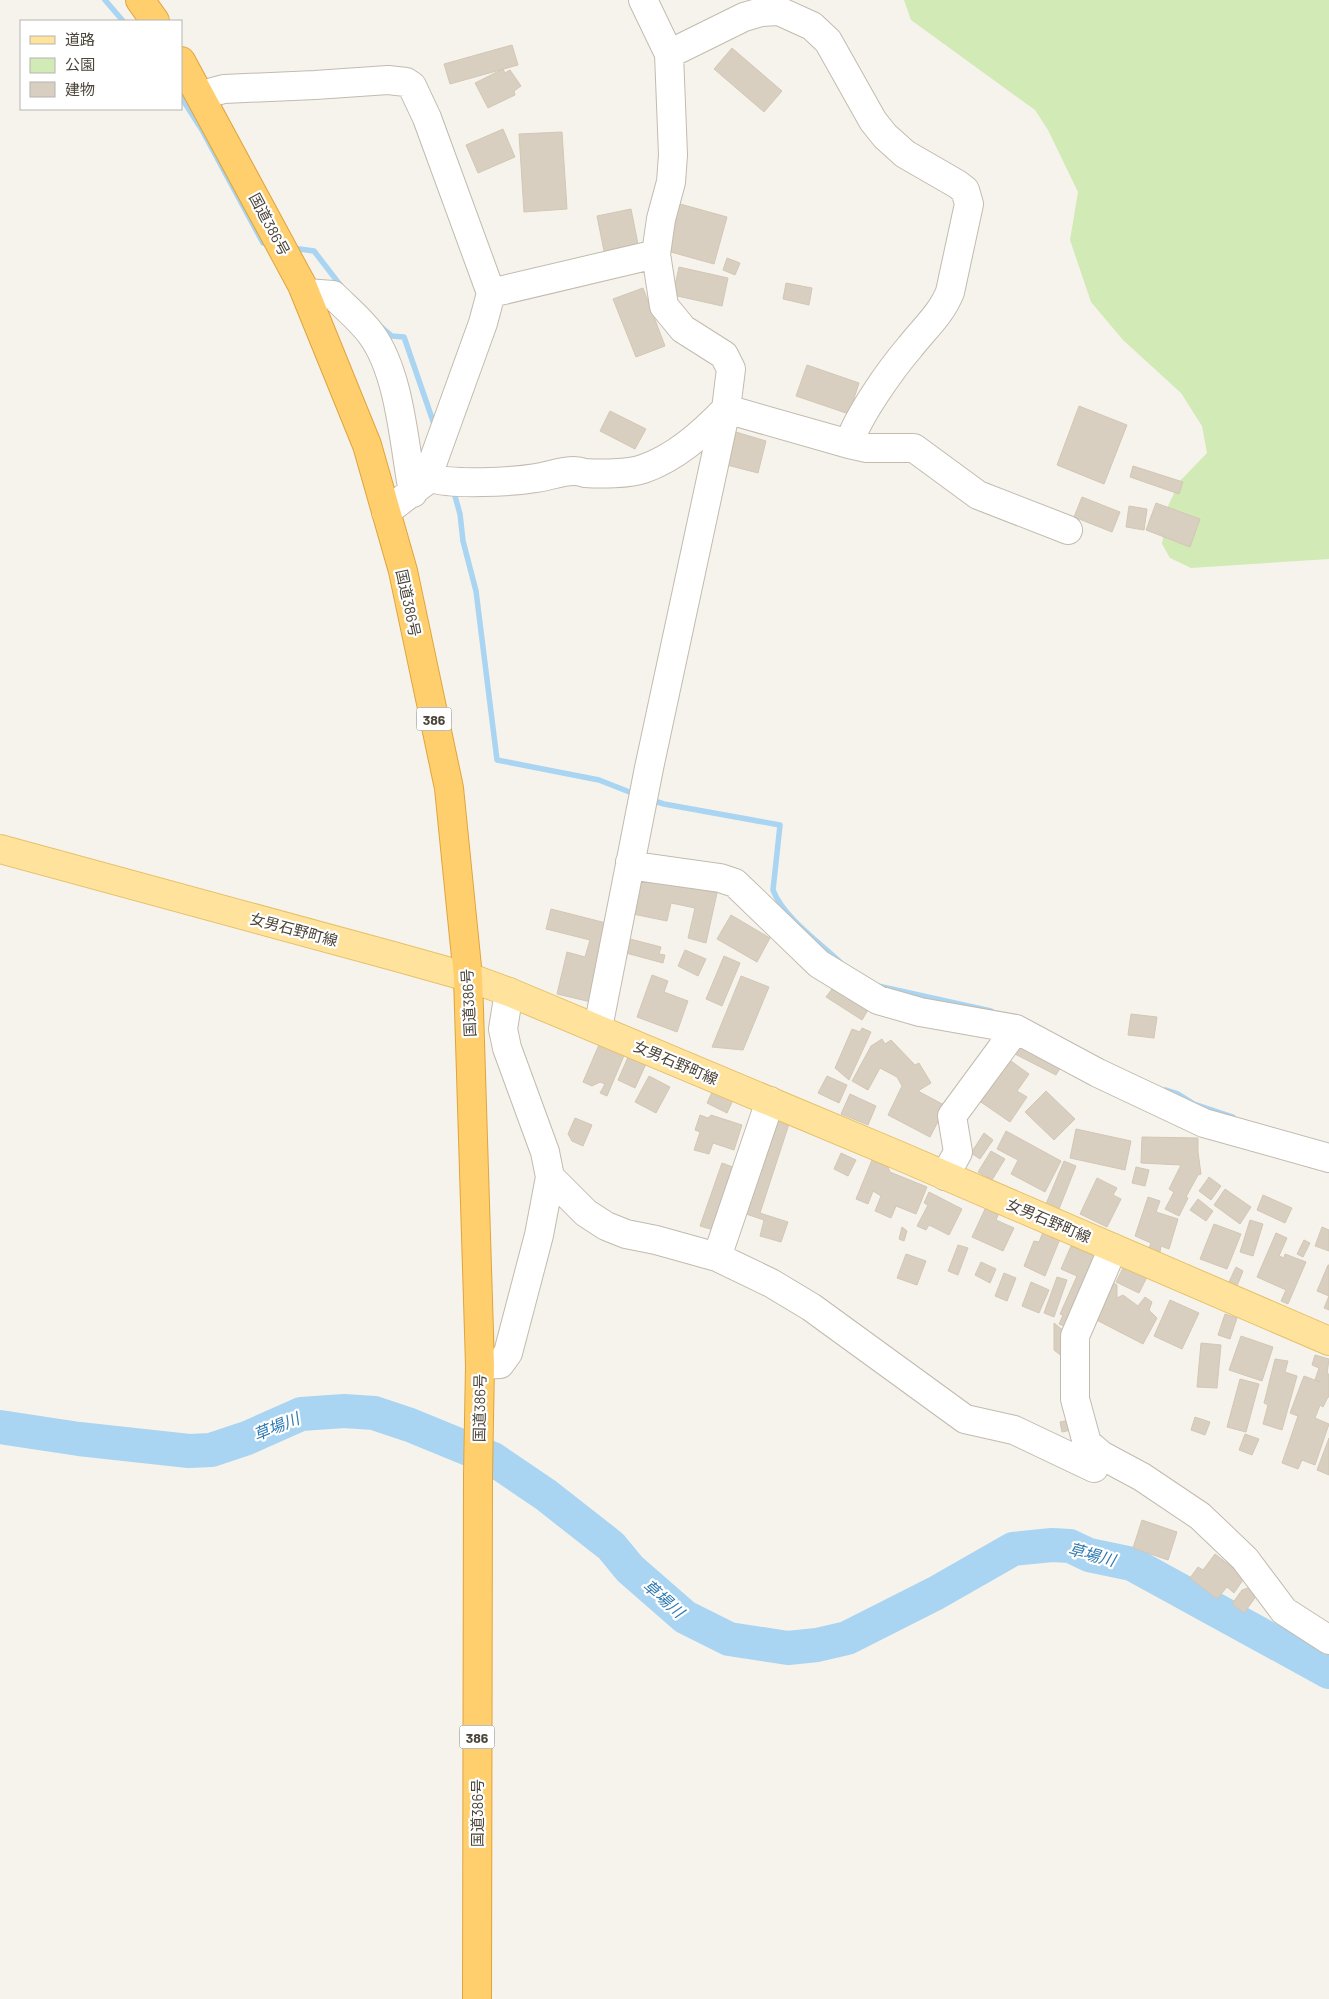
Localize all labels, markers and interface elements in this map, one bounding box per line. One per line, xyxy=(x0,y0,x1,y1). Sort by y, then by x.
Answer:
legend xyxy=(20,20,182,110)
text: 道路 xyxy=(65,30,95,48)
text: 公園 xyxy=(65,55,95,73)
text: 建物 xyxy=(65,80,95,98)
street label: 国道386号 xyxy=(246,190,294,258)
street label: 国道386号 xyxy=(393,568,425,638)
road number: 386 xyxy=(416,708,452,731)
street label: 女男石野町線 xyxy=(248,909,340,949)
street label: 国道386号 xyxy=(457,968,479,1038)
street label: 女男石野町線 xyxy=(631,1036,721,1088)
street label: 女男石野町線 xyxy=(1004,1194,1094,1246)
street label: 国道386号 xyxy=(469,1374,489,1442)
water label: 草場川 xyxy=(250,1407,304,1444)
water label: 草場川 xyxy=(1066,1539,1120,1570)
water label: 草場川 xyxy=(640,1575,690,1622)
road number: 386 xyxy=(460,1725,494,1748)
street label: 国道386号 xyxy=(468,1779,486,1847)

